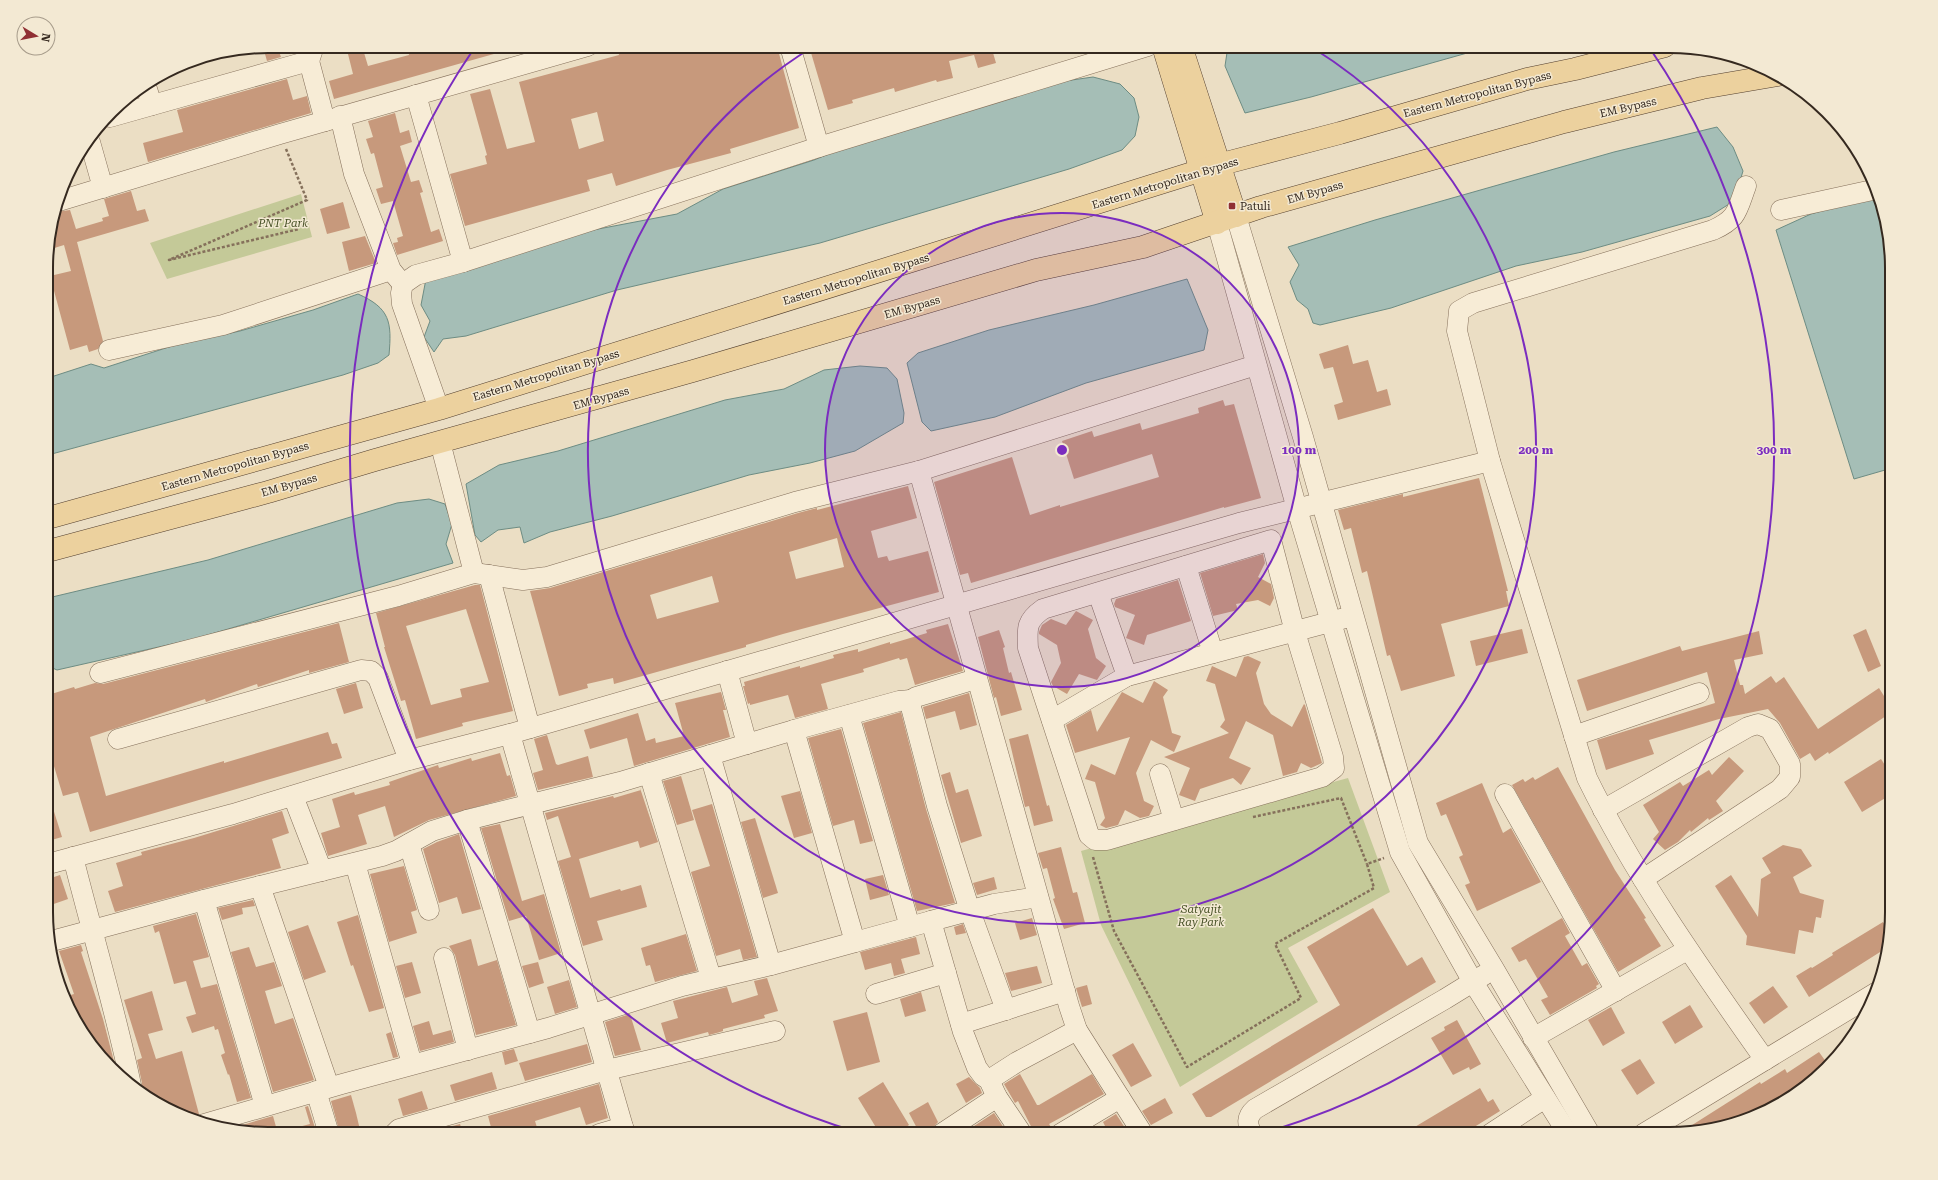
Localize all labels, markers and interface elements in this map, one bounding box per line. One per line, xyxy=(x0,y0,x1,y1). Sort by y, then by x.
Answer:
north arrow xyxy=(16,16,56,56)
text: N xyxy=(38,32,52,43)
street label: Eastern Metropolitan Bypass xyxy=(1402,68,1552,120)
street label: EM Bypass xyxy=(1599,95,1658,120)
street label: Eastern Metropolitan Bypass xyxy=(1090,155,1240,212)
street label: EM Bypass xyxy=(1286,178,1345,207)
place label: Patuli xyxy=(1240,200,1271,213)
marker: Patuli xyxy=(1227,201,1237,211)
park label: PNT Park xyxy=(257,217,308,230)
street label: Eastern Metropolitan Bypass xyxy=(781,251,931,308)
street label: EM Bypass xyxy=(883,293,942,322)
street label: Eastern Metropolitan Bypass xyxy=(471,347,621,404)
street label: EM Bypass xyxy=(572,384,631,413)
street label: Eastern Metropolitan Bypass xyxy=(160,439,310,494)
centre of rings xyxy=(1055,443,1069,457)
text: 100 m xyxy=(1282,443,1317,457)
text: 200 m xyxy=(1519,443,1554,457)
text: 300 m xyxy=(1757,443,1792,457)
street label: EM Bypass xyxy=(260,471,319,500)
park label: Satyajit Ray Park xyxy=(1177,903,1224,929)

